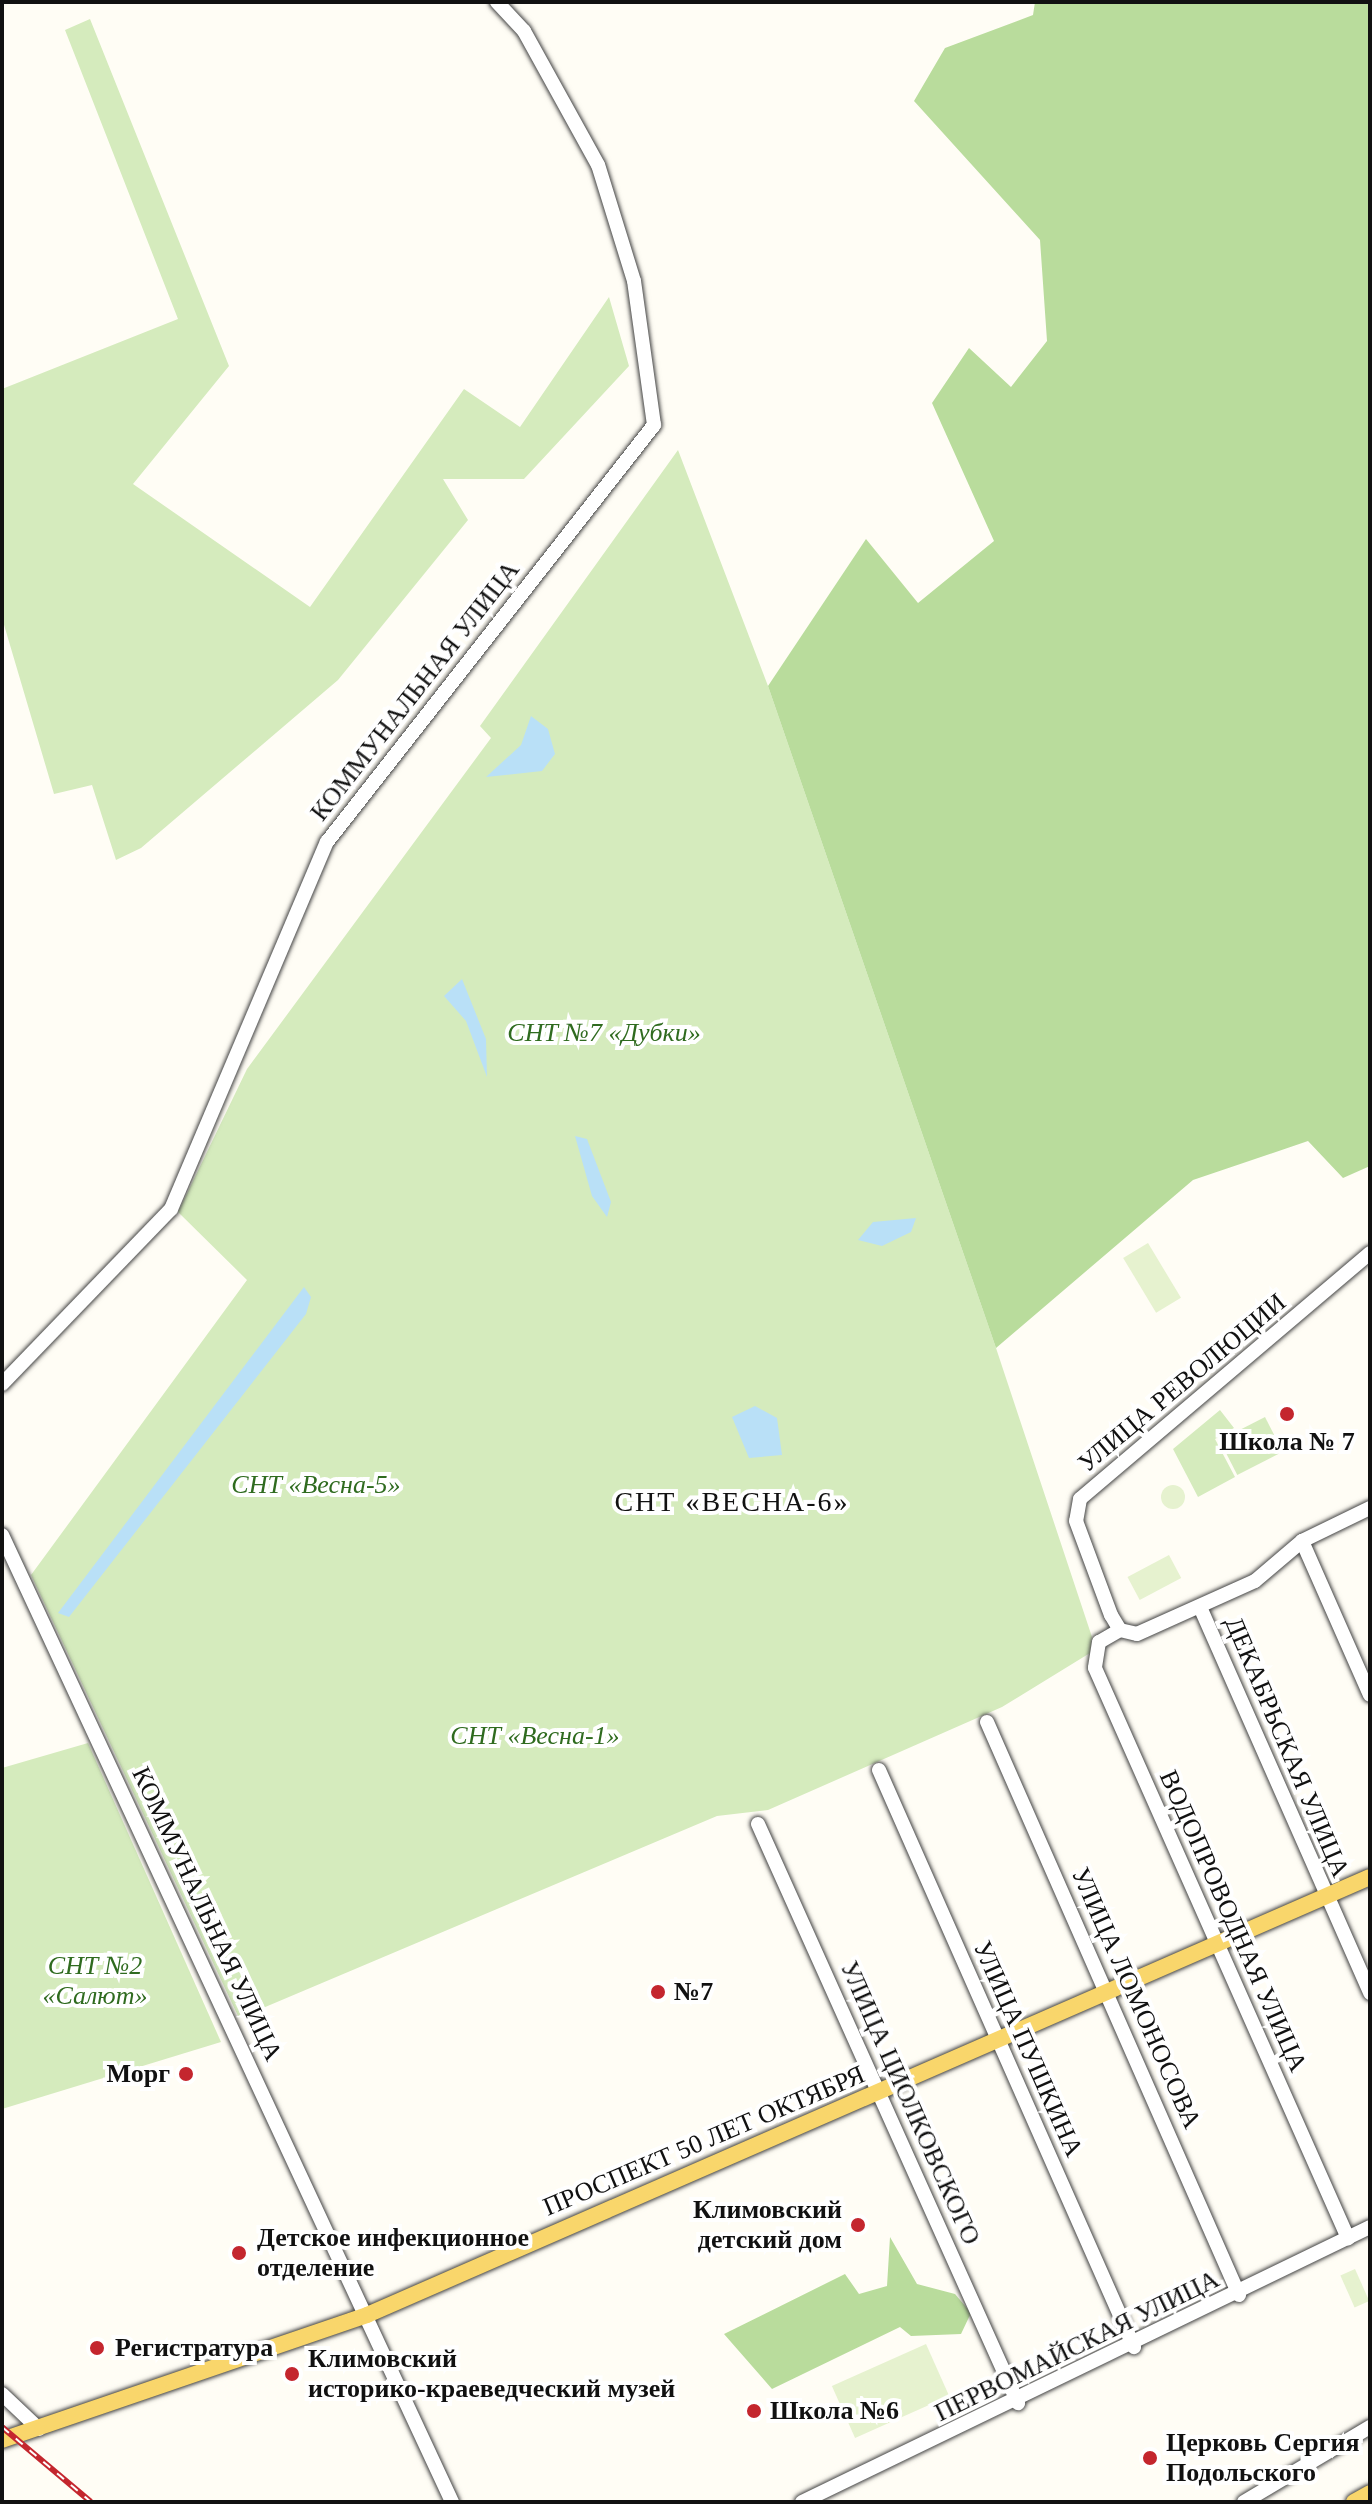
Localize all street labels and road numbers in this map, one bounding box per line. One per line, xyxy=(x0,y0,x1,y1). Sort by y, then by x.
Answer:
street label: КОММУНАЛЬНАЯ УЛИЦА xyxy=(304,555,526,827)
street label: УЛИЦА РЕВОЛЮЦИИ xyxy=(1072,1287,1292,1479)
street label: ДЕКАБРЬСКАЯ УЛИЦА xyxy=(1218,1612,1356,1882)
street label: КОММУНАЛЬНАЯ УЛИЦА xyxy=(125,1762,289,2066)
street label: ВОДОПРОВОДНАЯ УЛИЦА xyxy=(1152,1765,1314,2077)
street label: УЛИЦА ЛОМОНОСОВА xyxy=(1064,1863,1208,2133)
street label: УЛИЦА ПУШКИНА xyxy=(966,1936,1090,2162)
street label: УЛИЦА ЦИОЛКОВСКОГО xyxy=(833,1956,987,2250)
street label: ПРОСПЕКТ 50 ЛЕТ ОКТЯБРЯ xyxy=(539,2059,869,2223)
street label: ПЕРВОМАЙСКАЯ УЛИЦА xyxy=(930,2263,1224,2429)

